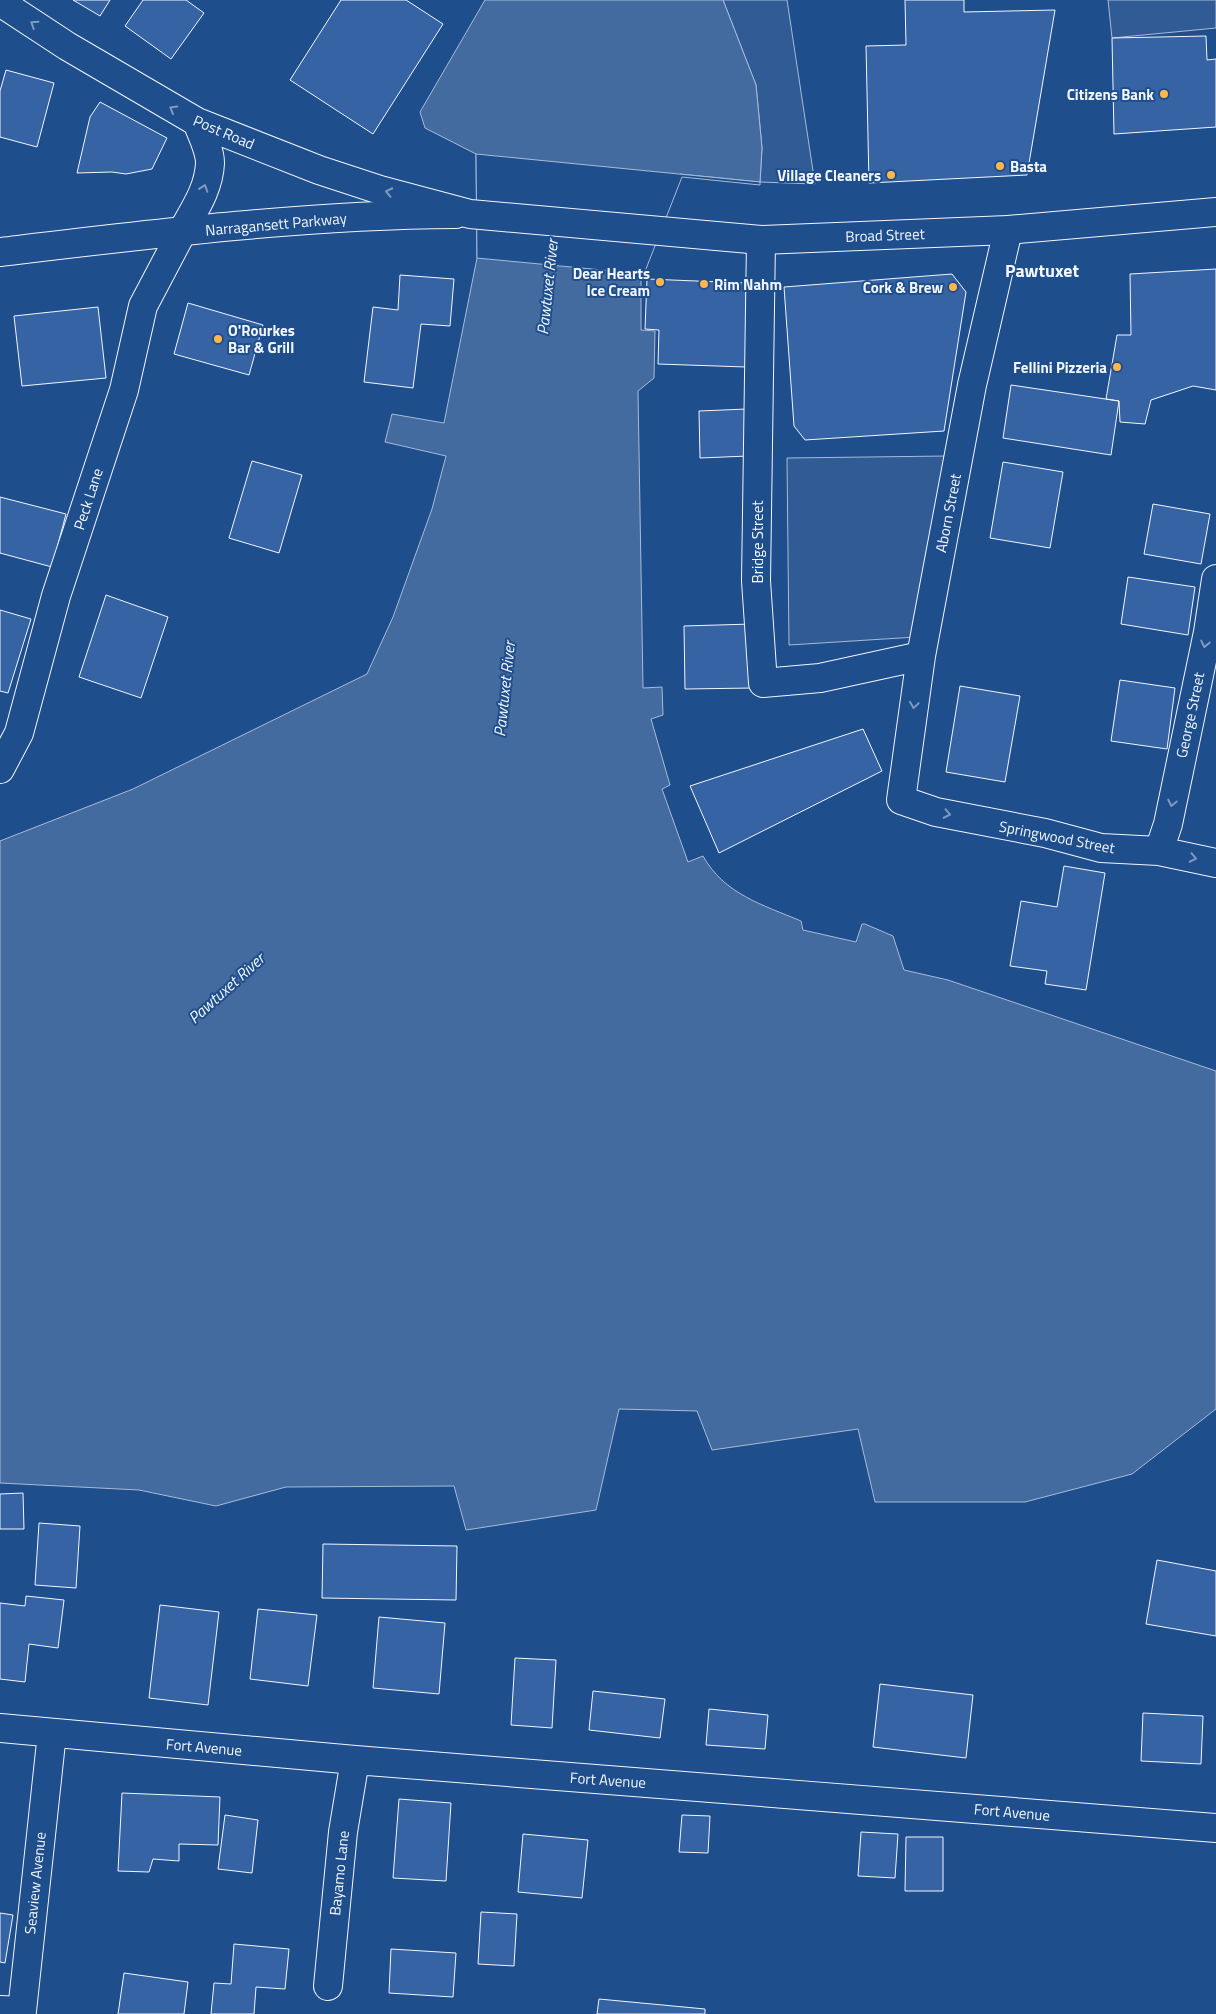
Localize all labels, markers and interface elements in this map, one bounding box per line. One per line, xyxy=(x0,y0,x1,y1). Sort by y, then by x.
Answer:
one-way arrow xyxy=(30,21,39,31)
place label: Citizens Bank xyxy=(1067,83,1154,106)
marker: Citizens Bank xyxy=(1158,88,1170,100)
one-way arrow xyxy=(169,105,178,115)
street label: Post Road xyxy=(190,109,258,155)
place label: Basta xyxy=(1010,155,1047,178)
marker: Basta xyxy=(994,160,1006,172)
place label: Village Cleaners xyxy=(777,164,881,187)
marker: Village Cleaners xyxy=(885,169,897,181)
one-way arrow xyxy=(198,185,208,193)
one-way arrow xyxy=(385,187,394,198)
street label: Narragansett Parkway xyxy=(204,206,348,242)
street label: Broad Street xyxy=(845,222,926,248)
water label: Pawtuxet River xyxy=(530,236,564,336)
district label: Pawtuxet xyxy=(1005,257,1080,284)
place label: Dear Hearts Ice Cream xyxy=(573,262,650,302)
place label: Rim Nahm xyxy=(714,273,782,296)
marker: Dear Hearts Ice Cream xyxy=(654,276,666,288)
place label: Cork & Brew xyxy=(863,276,943,299)
marker: Rim Nahm xyxy=(698,278,710,290)
marker: Cork & Brew xyxy=(947,281,959,293)
place label: O'Rourkes Bar & Grill xyxy=(228,319,295,359)
marker: O'Rourkes Bar & Grill xyxy=(212,333,224,345)
place label: Fellini Pizzeria xyxy=(1013,356,1107,379)
marker: Fellini Pizzeria xyxy=(1111,361,1123,373)
street label: Peck Lane xyxy=(67,465,109,533)
street label: Aborn Street xyxy=(929,471,967,554)
street label: Bridge Street xyxy=(746,500,769,583)
water label: Pawtuxet River xyxy=(487,638,521,738)
one-way arrow xyxy=(1200,639,1211,648)
street label: George Street xyxy=(1170,669,1210,760)
one-way arrow xyxy=(910,700,920,709)
one-way arrow xyxy=(1168,799,1178,807)
one-way arrow xyxy=(943,809,952,819)
street label: Springwood Street xyxy=(997,815,1118,860)
one-way arrow xyxy=(1188,852,1197,863)
water label: Pawtuxet River xyxy=(182,946,271,1029)
street label: Fort Avenue xyxy=(165,1732,243,1762)
street label: Fort Avenue xyxy=(569,1766,647,1794)
street label: Fort Avenue xyxy=(973,1797,1051,1827)
street label: Bayamo Lane xyxy=(323,1829,355,1917)
street label: Seaview Avenue xyxy=(18,1831,52,1935)

